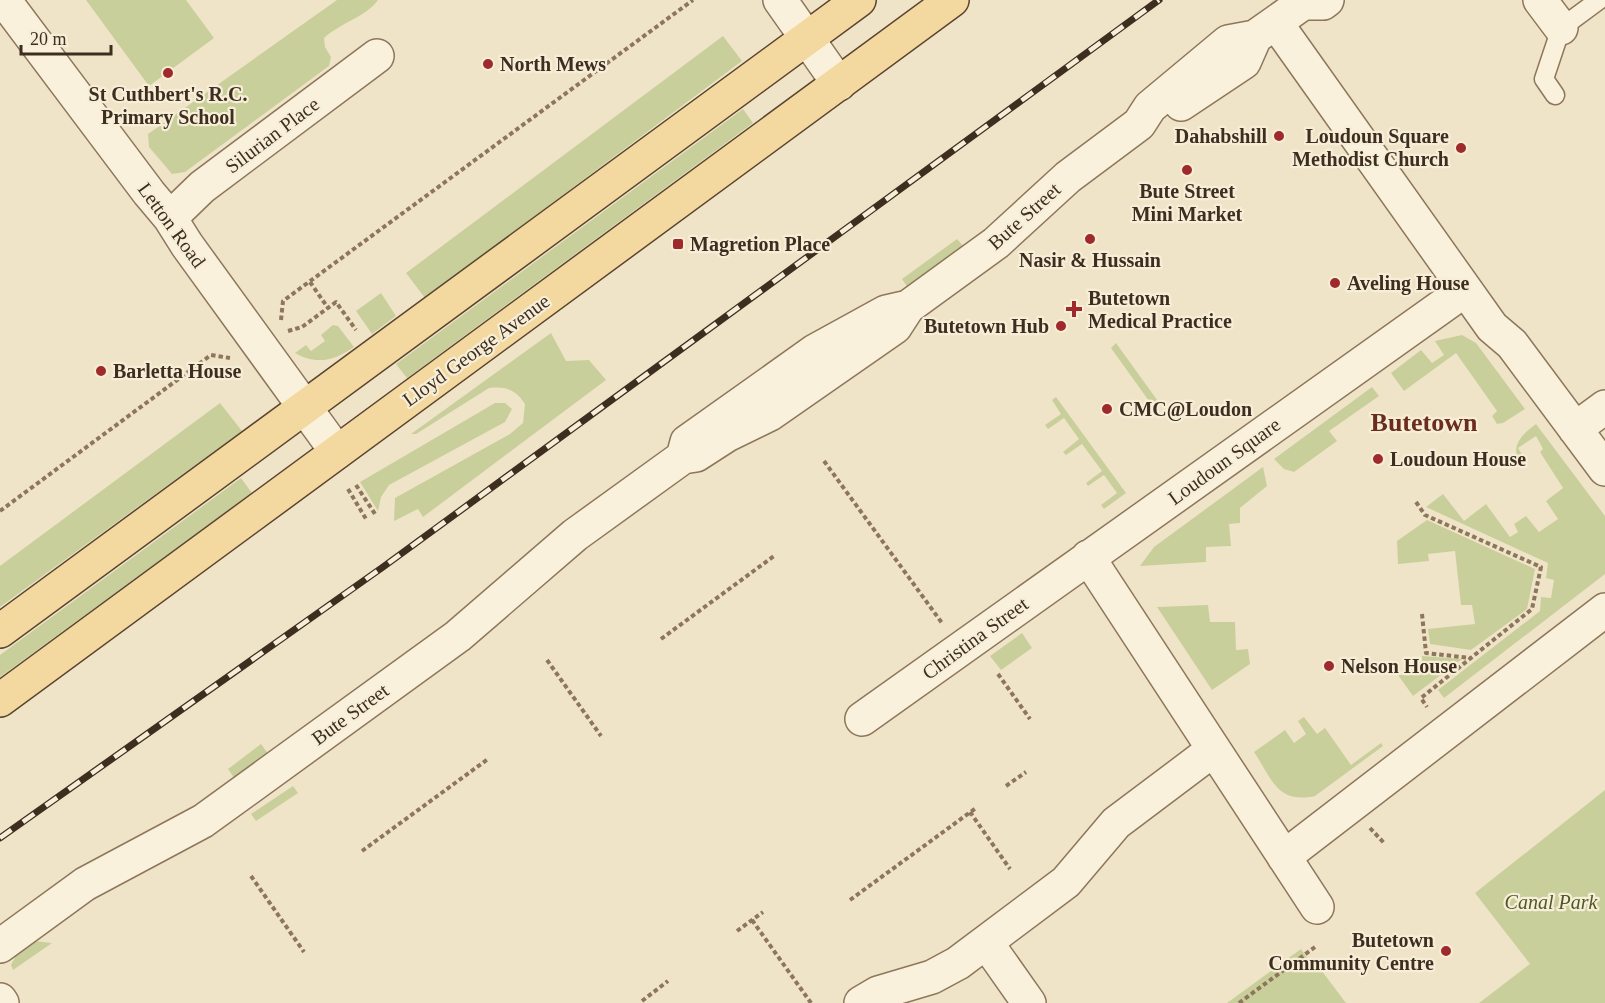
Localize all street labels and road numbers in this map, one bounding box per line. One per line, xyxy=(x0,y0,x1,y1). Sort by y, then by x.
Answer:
street label: Silurian Place xyxy=(221,93,323,177)
street label: Letton Road xyxy=(134,178,210,272)
street label: Bute Street xyxy=(983,178,1065,254)
street label: Lloyd George Avenue xyxy=(398,289,554,411)
street label: Loudoun Square xyxy=(1164,413,1285,510)
street label: Christina Street xyxy=(918,592,1032,684)
street label: Bute Street xyxy=(307,679,393,749)

